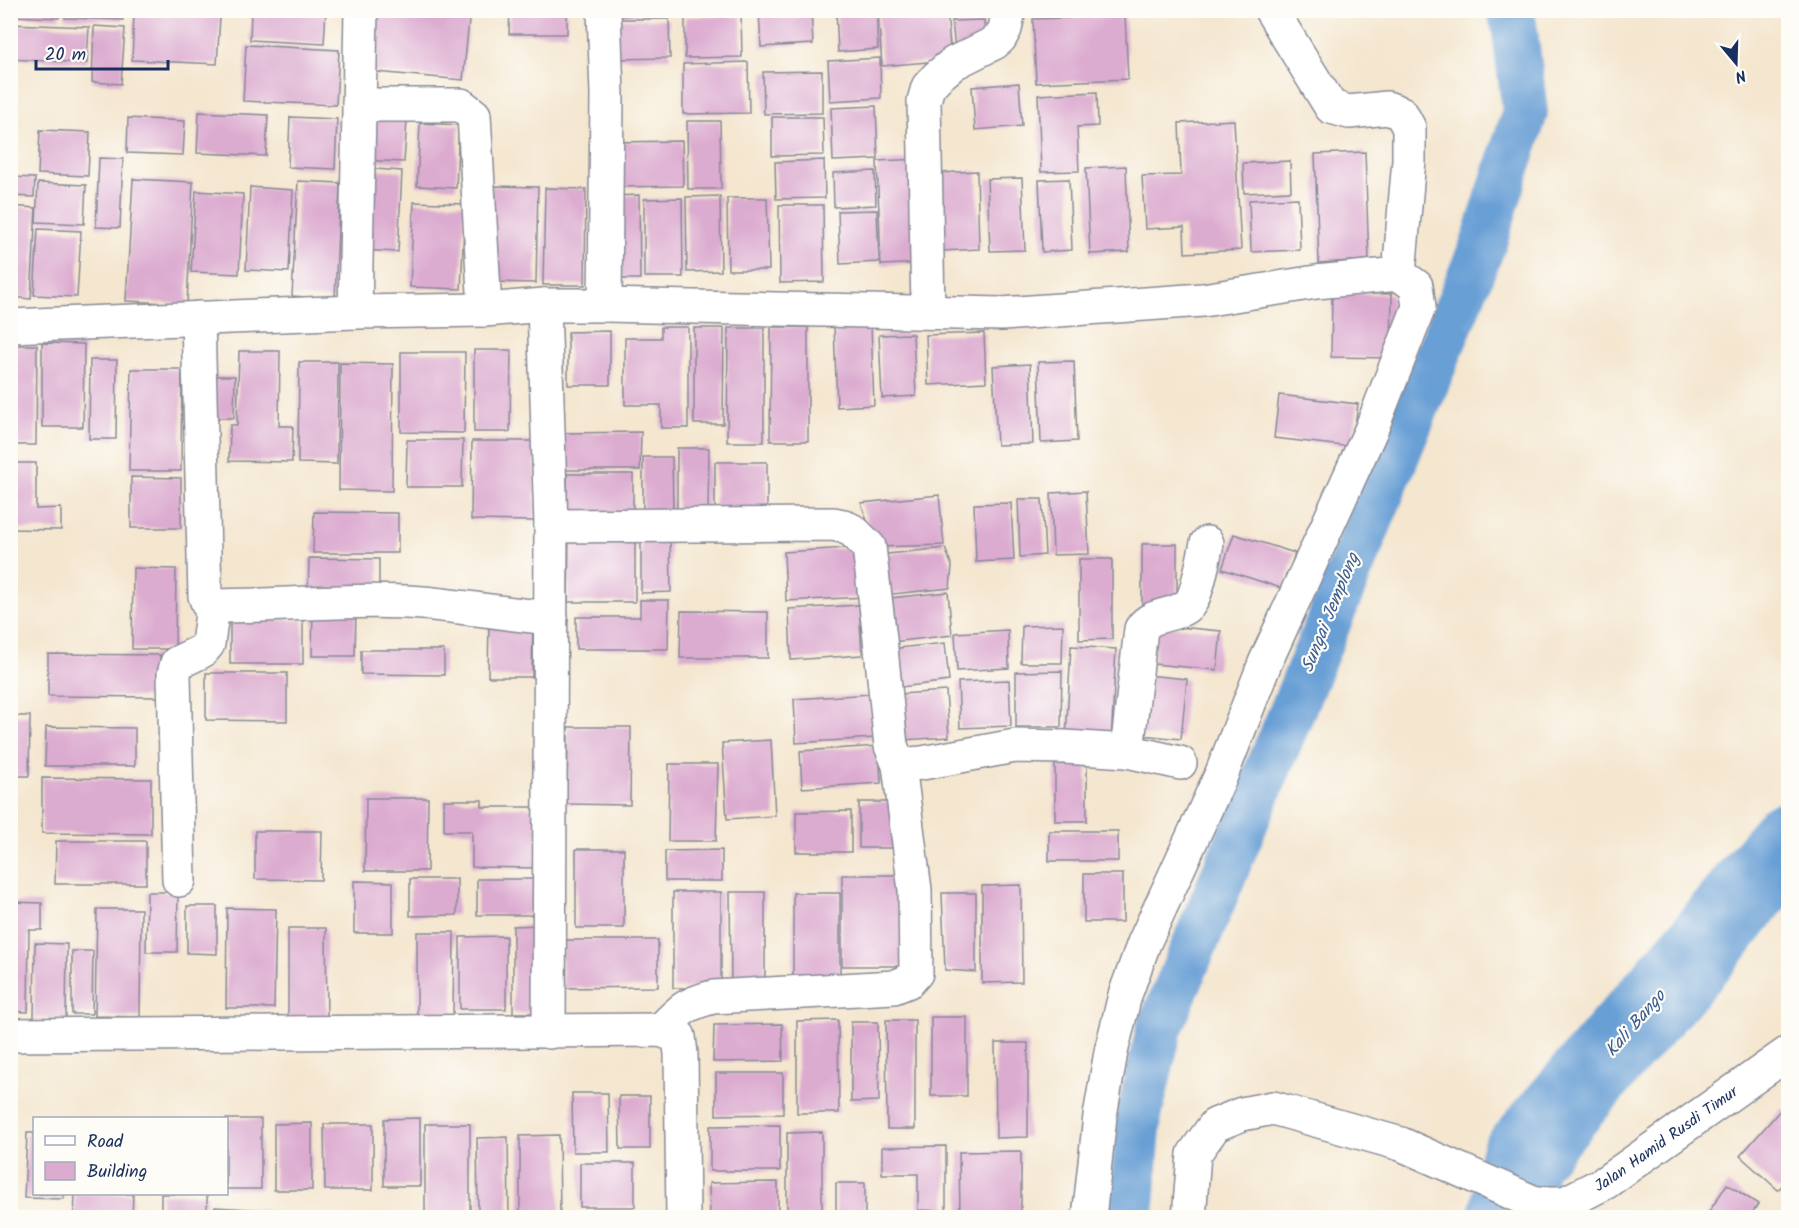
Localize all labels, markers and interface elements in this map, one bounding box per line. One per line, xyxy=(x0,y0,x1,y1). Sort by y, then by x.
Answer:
scale bar xyxy=(36,33,168,71)
north arrow xyxy=(1706,33,1766,93)
text: 20 m xyxy=(45,41,86,70)
text: N xyxy=(1732,62,1749,89)
water label: Sungai Jemplong xyxy=(1294,548,1369,677)
water label: Kali Bango xyxy=(1598,982,1675,1064)
street label: Jalan Hamid Rusdi Timur xyxy=(1590,1079,1745,1198)
legend xyxy=(33,1117,228,1195)
text: Road xyxy=(87,1128,124,1157)
text: Building xyxy=(87,1158,147,1187)

